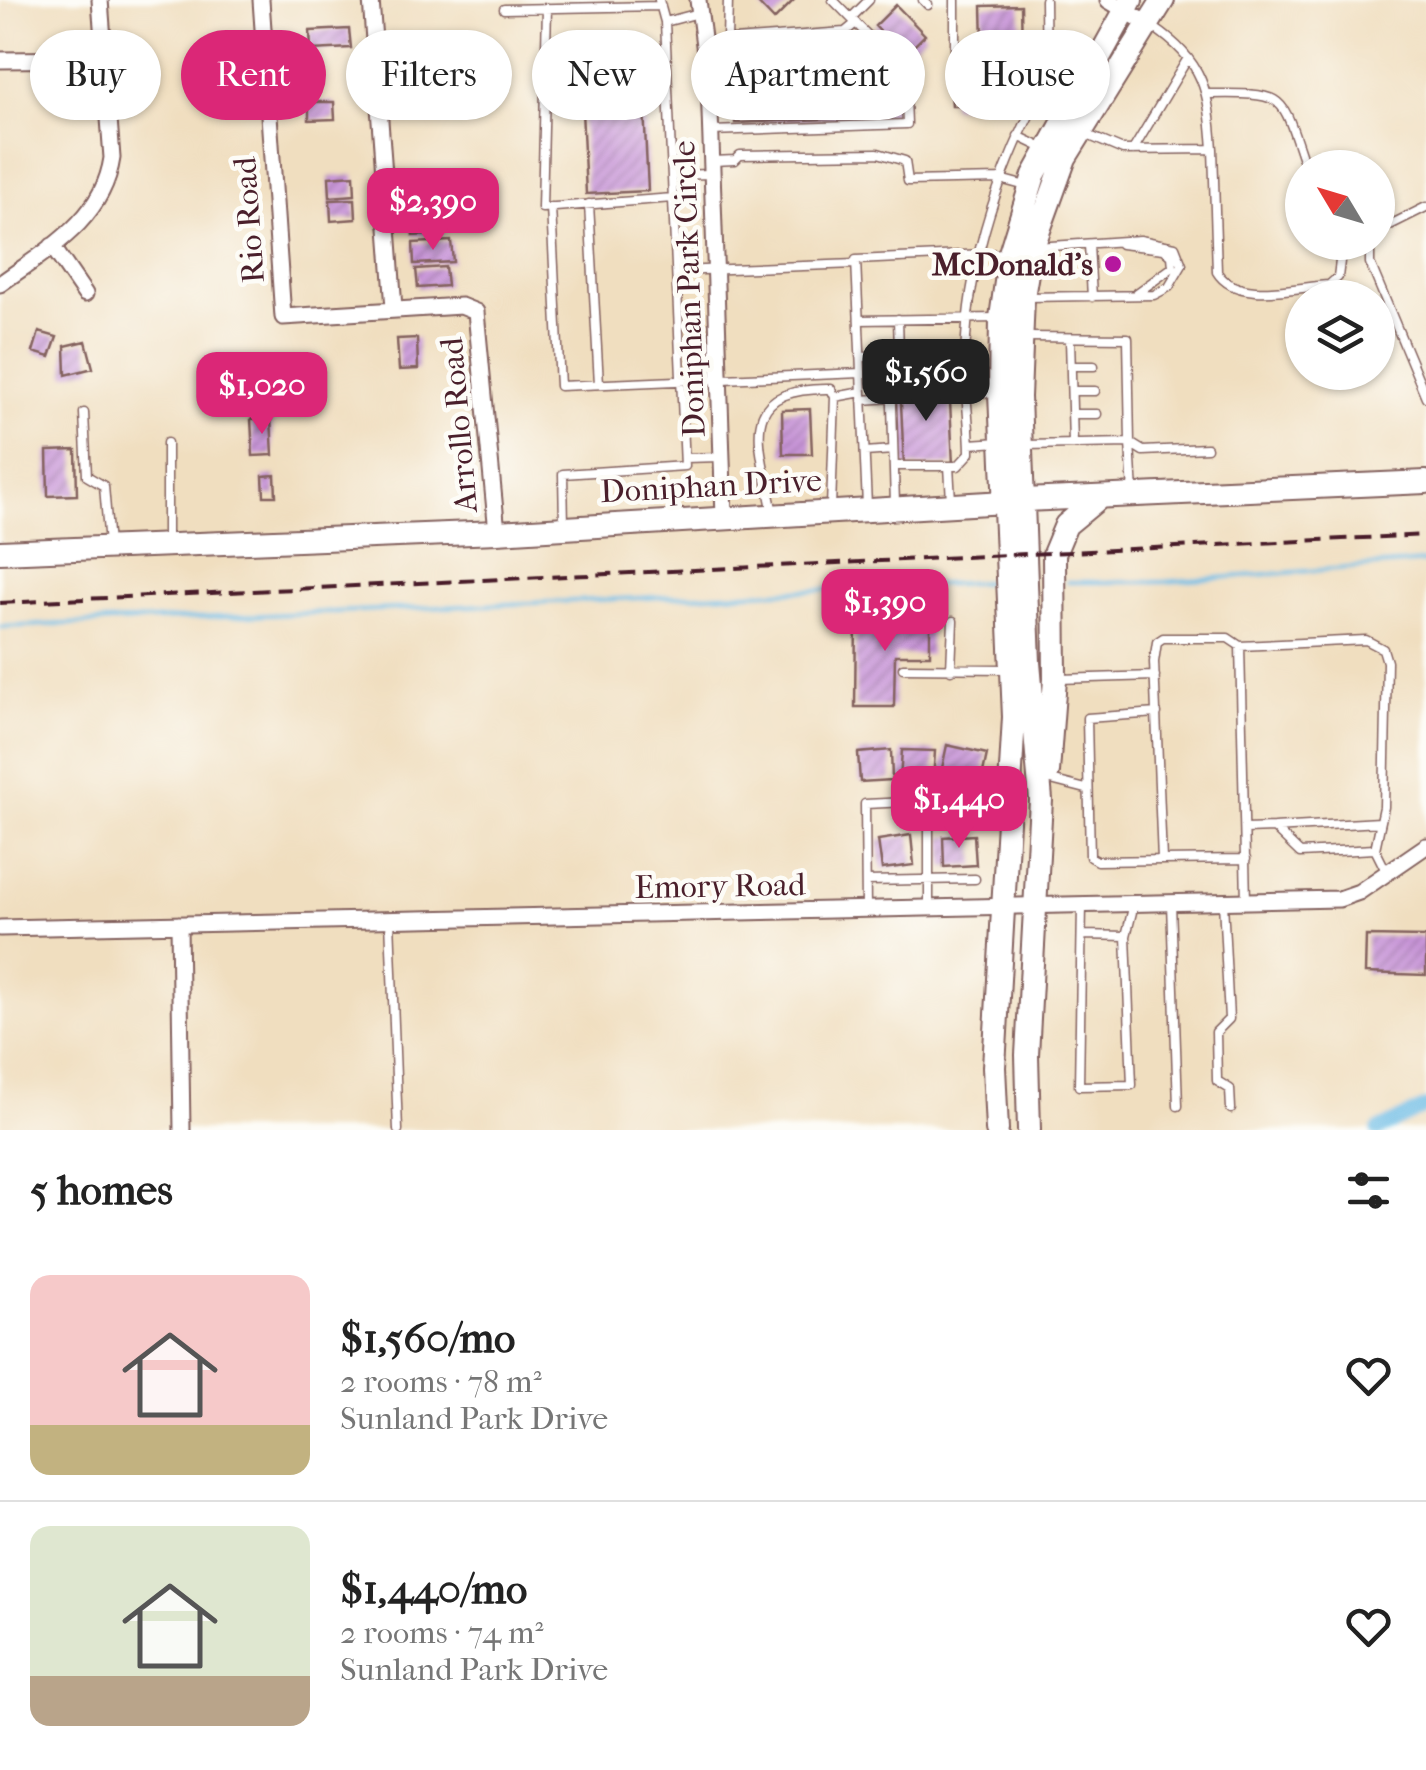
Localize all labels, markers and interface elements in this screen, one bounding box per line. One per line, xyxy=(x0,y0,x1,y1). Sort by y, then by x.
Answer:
chip: Buy xyxy=(30,30,161,120)
chip: Rent xyxy=(181,30,326,120)
chip: Filters xyxy=(346,30,512,120)
chip: New xyxy=(532,30,671,120)
chip: Apartment xyxy=(691,30,925,120)
chip: House xyxy=(945,30,1110,120)
street label: Doniphan Park Circle xyxy=(665,140,713,438)
north arrow xyxy=(1285,150,1395,260)
map controls xyxy=(1285,150,1395,390)
street label: Rio Road xyxy=(226,155,272,284)
pin: $2,390 xyxy=(352,168,514,253)
text: $2,390 xyxy=(389,182,477,219)
place label: McDonald's xyxy=(932,246,1093,283)
marker: McDonald's xyxy=(1102,253,1124,275)
button: layers xyxy=(1285,280,1395,390)
street label: Arrollo Road xyxy=(433,335,485,516)
pin: $1,560 xyxy=(845,339,1007,424)
pin: $1,020 xyxy=(181,352,343,437)
text: $1,560 xyxy=(884,353,968,390)
text: $1,020 xyxy=(218,366,306,403)
street label: Doniphan Drive xyxy=(599,462,823,510)
pin: $1,390 xyxy=(804,569,966,654)
text: $1,390 xyxy=(843,583,927,620)
pin: $1,440 xyxy=(878,766,1040,851)
text: $1,440 xyxy=(913,780,1005,817)
street label: Emory Road xyxy=(634,866,806,906)
icon: filters xyxy=(1341,1163,1396,1218)
text: 5 homes xyxy=(30,1166,173,1215)
text: $1,560/mo xyxy=(340,1314,515,1363)
icon: home xyxy=(110,1315,230,1435)
icon: heart xyxy=(1341,1348,1396,1403)
text: 2 rooms · 78 m² xyxy=(340,1363,542,1400)
text: Sunland Park Drive xyxy=(340,1400,608,1437)
text: $1,440/mo xyxy=(340,1565,527,1614)
icon: home xyxy=(110,1566,230,1686)
icon: heart xyxy=(1341,1599,1396,1654)
text: 2 rooms · 74 m² xyxy=(340,1614,544,1651)
text: Sunland Park Drive xyxy=(340,1651,608,1688)

